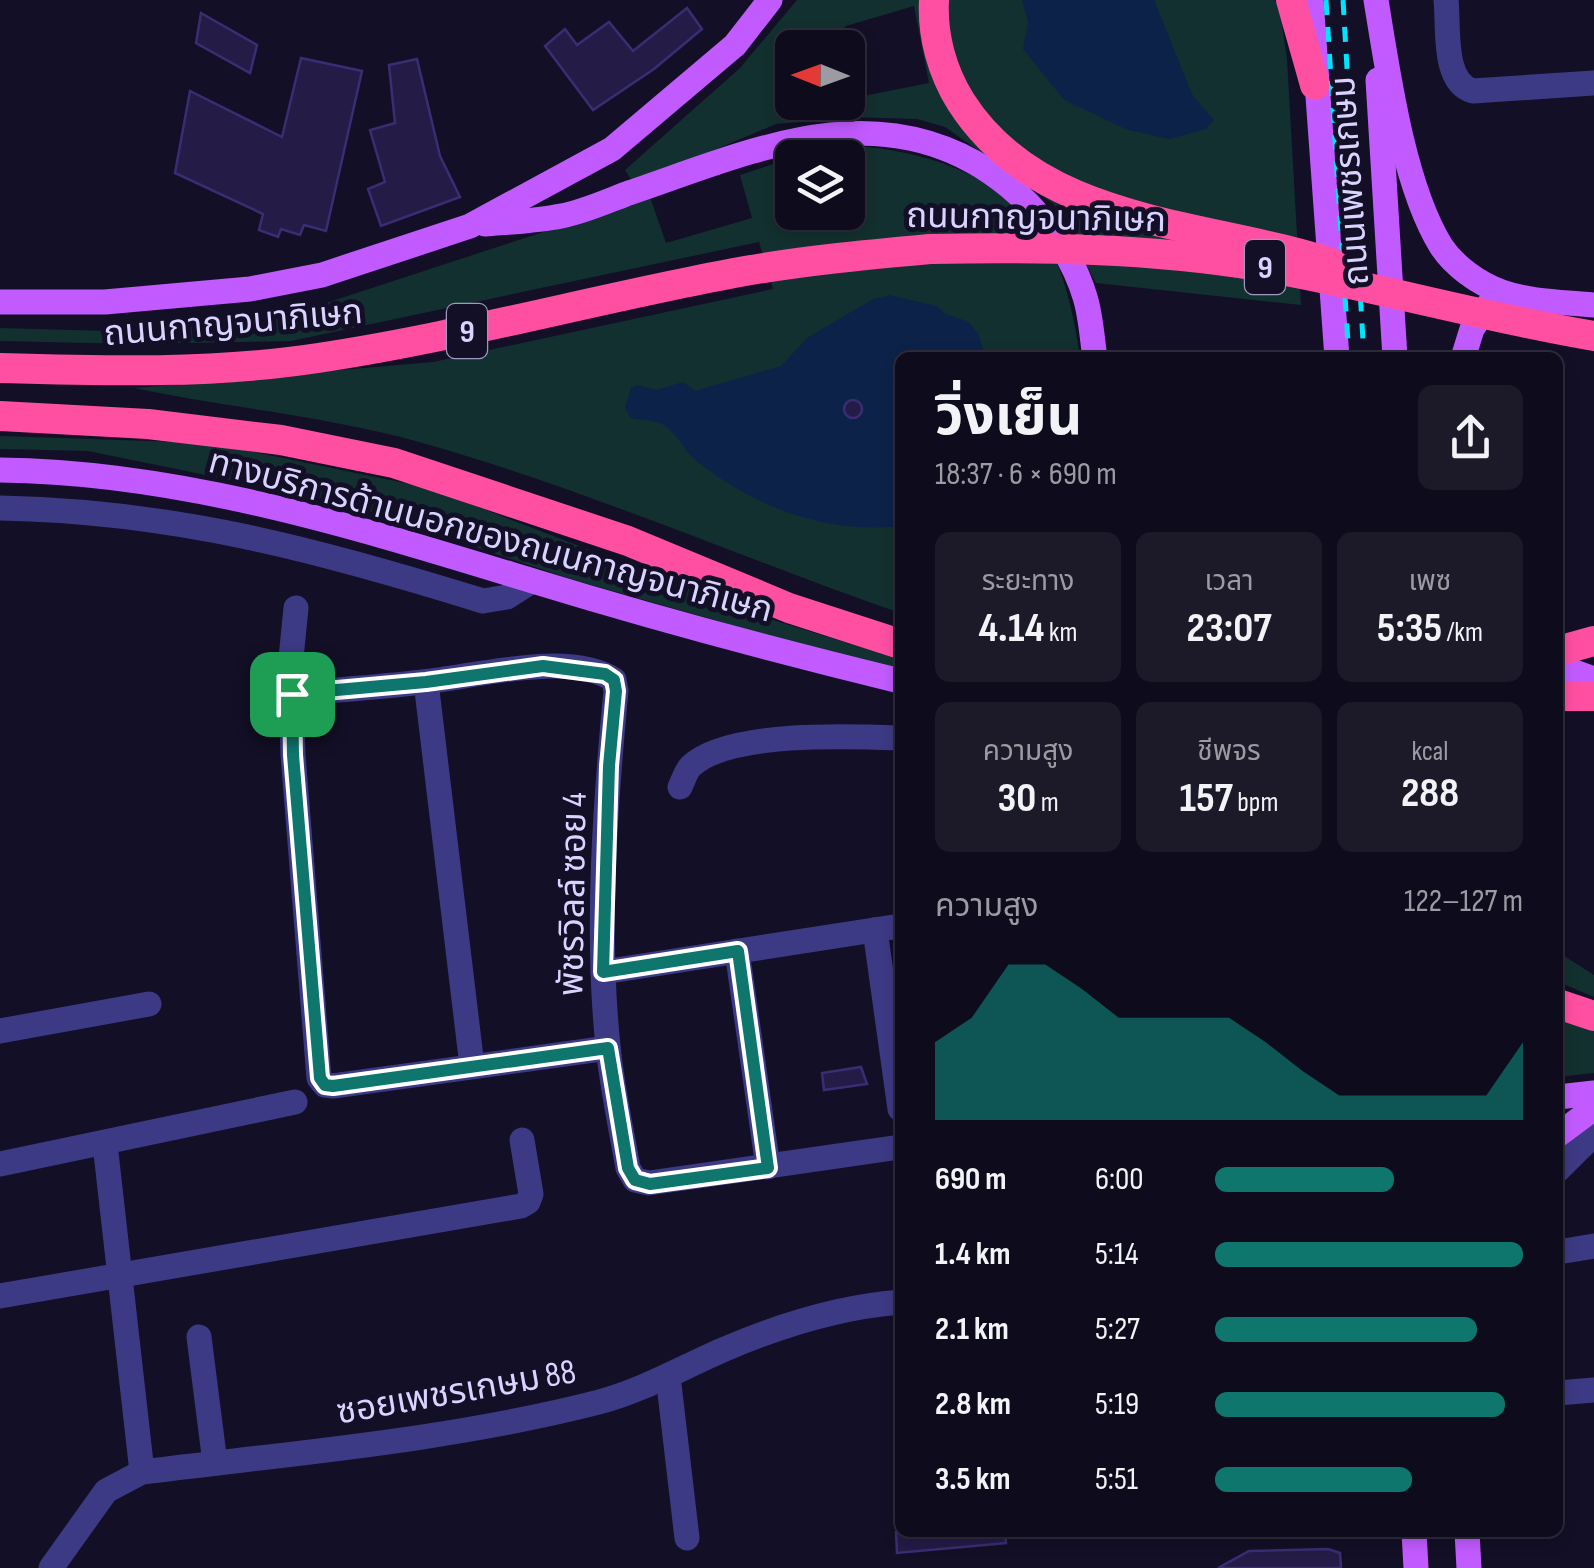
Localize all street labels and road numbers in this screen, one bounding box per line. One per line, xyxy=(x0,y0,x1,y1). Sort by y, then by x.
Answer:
street label: ถนนเพชรเกษม xyxy=(1322,75,1379,287)
street label: ถนนกาญจนาภิเษก xyxy=(906,195,1166,242)
road number: 9 xyxy=(1245,240,1285,294)
street label: ถนนกาญจนาภิเษก xyxy=(102,291,364,356)
road number: 9 xyxy=(447,304,487,358)
street label: ทางบริการด้านนอกของถนนกาญจนาภิเษก xyxy=(204,440,777,633)
street label: พัชรวิลล์ ซอย 4 xyxy=(550,792,597,996)
street label: ซอยเพชรเกษม 88 xyxy=(333,1350,579,1435)

